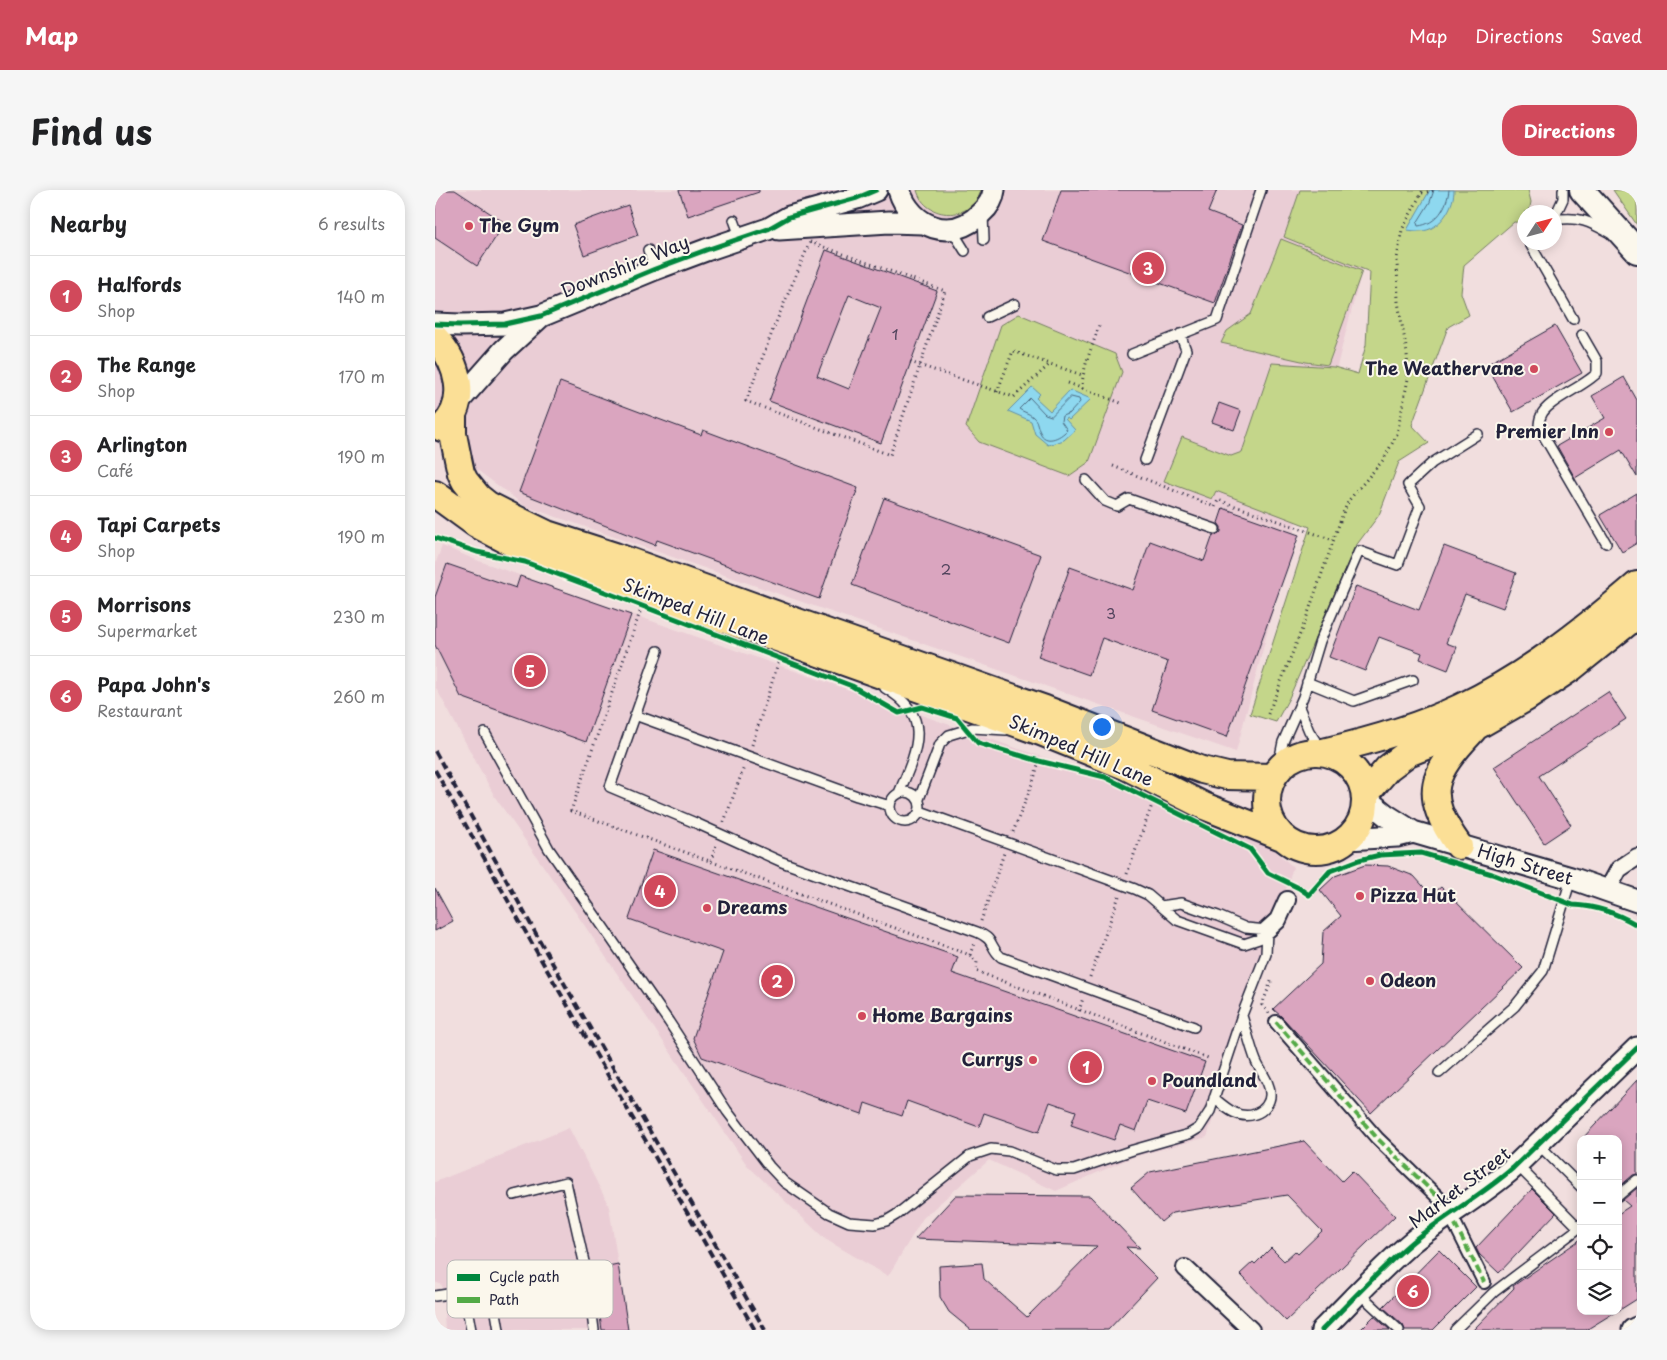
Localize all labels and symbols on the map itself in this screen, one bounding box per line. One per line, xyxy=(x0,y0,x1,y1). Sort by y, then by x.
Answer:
north arrow xyxy=(1517,205,1562,250)
place label: The Gym xyxy=(479,211,559,238)
marker: The Gym xyxy=(463,220,475,232)
street label: Downshire Way xyxy=(556,228,693,304)
pin: 3 xyxy=(1132,249,1164,287)
house number: 1 xyxy=(892,322,898,345)
place label: The Weathervane xyxy=(1365,354,1524,381)
marker: The Weathervane xyxy=(1528,363,1540,375)
place label: Premier Inn xyxy=(1495,417,1599,444)
marker: Premier Inn xyxy=(1603,426,1615,438)
house number: 2 xyxy=(941,557,951,580)
street label: Skimped Hill Lane xyxy=(619,570,774,651)
house number: 3 xyxy=(1106,601,1116,624)
pin: 5 xyxy=(514,652,546,690)
street label: Skimped Hill Lane xyxy=(1005,707,1158,792)
your location xyxy=(1089,714,1115,740)
street label: High Street xyxy=(1474,836,1576,891)
pin: 4 xyxy=(644,872,676,910)
place label: Pizza Hut xyxy=(1370,881,1457,908)
marker: Pizza Hut xyxy=(1354,890,1366,902)
place label: Dreams xyxy=(717,893,788,920)
marker: Dreams xyxy=(701,902,713,914)
pin: 2 xyxy=(761,962,793,1000)
place label: Odeon xyxy=(1380,966,1436,993)
marker: Odeon xyxy=(1364,975,1376,987)
place label: Home Bargains xyxy=(872,1001,1013,1028)
marker: Home Bargains xyxy=(856,1010,868,1022)
place label: Currys xyxy=(961,1045,1023,1072)
pin: 1 xyxy=(1070,1048,1102,1086)
marker: Currys xyxy=(1027,1054,1039,1066)
place label: Poundland xyxy=(1162,1066,1257,1093)
marker: Poundland xyxy=(1146,1075,1158,1087)
street label: Market Street xyxy=(1403,1140,1516,1234)
legend xyxy=(447,1260,613,1318)
text: Cycle path xyxy=(489,1266,560,1287)
pin: 6 xyxy=(1397,1272,1429,1310)
text: Path xyxy=(489,1289,519,1310)

